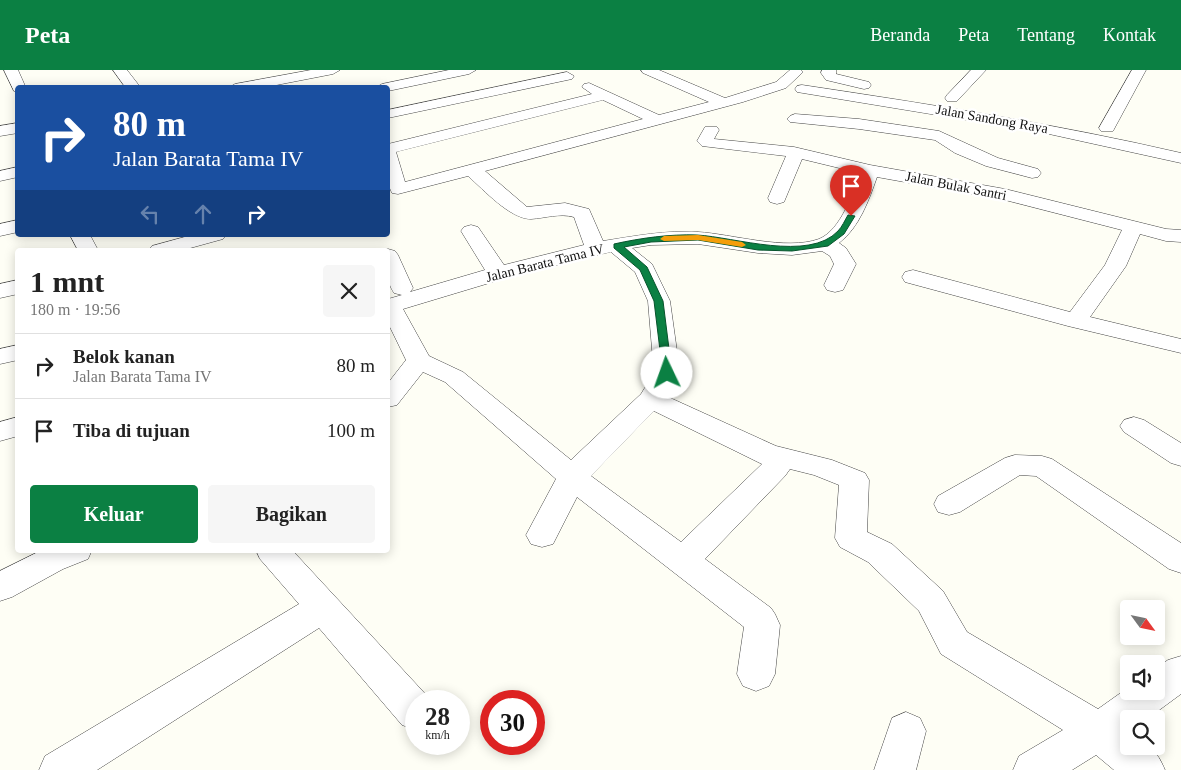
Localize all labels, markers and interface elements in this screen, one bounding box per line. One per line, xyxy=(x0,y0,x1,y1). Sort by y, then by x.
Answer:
text: Peta xyxy=(25,22,70,48)
text: Beranda xyxy=(870,25,930,45)
text: Peta xyxy=(958,25,989,45)
text: Tentang xyxy=(1017,25,1075,45)
text: Kontak xyxy=(1103,25,1156,45)
street label: Jalan Sandong Raya xyxy=(935,102,1050,136)
icon: right xyxy=(30,105,95,170)
text: 80 m xyxy=(113,105,186,144)
text: Jalan Barata Tama IV xyxy=(113,146,303,171)
pin xyxy=(830,165,872,216)
street label: Jalan Bulak Santri xyxy=(904,169,1008,203)
icon: arrive xyxy=(837,172,865,200)
icon: left xyxy=(136,200,164,228)
icon: ahead xyxy=(189,200,217,228)
icon: right xyxy=(242,200,270,228)
street label: Jalan Barata Tama IV xyxy=(484,241,606,285)
text: 1 mnt xyxy=(30,265,104,298)
button: close xyxy=(323,265,375,317)
text: 180 m · 19:56 xyxy=(30,301,120,318)
text: Belok kanan xyxy=(73,346,175,367)
position arrow xyxy=(640,346,692,398)
icon: right xyxy=(30,352,58,380)
text: 80 m xyxy=(336,355,375,376)
text: Jalan Barata Tama IV xyxy=(73,368,212,385)
icon: arrive xyxy=(30,417,58,445)
text: Tiba di tujuan xyxy=(73,420,190,441)
text: 100 m xyxy=(327,420,375,441)
button: Keluar xyxy=(30,485,198,543)
button: Bagikan xyxy=(208,485,375,543)
north arrow xyxy=(1120,600,1165,645)
map controls xyxy=(1120,600,1165,755)
button: sound xyxy=(1120,655,1165,700)
speed limit sign: 30 xyxy=(480,690,545,755)
text: 28 xyxy=(425,703,450,730)
button: search xyxy=(1120,710,1165,755)
text: km/h xyxy=(425,728,450,742)

